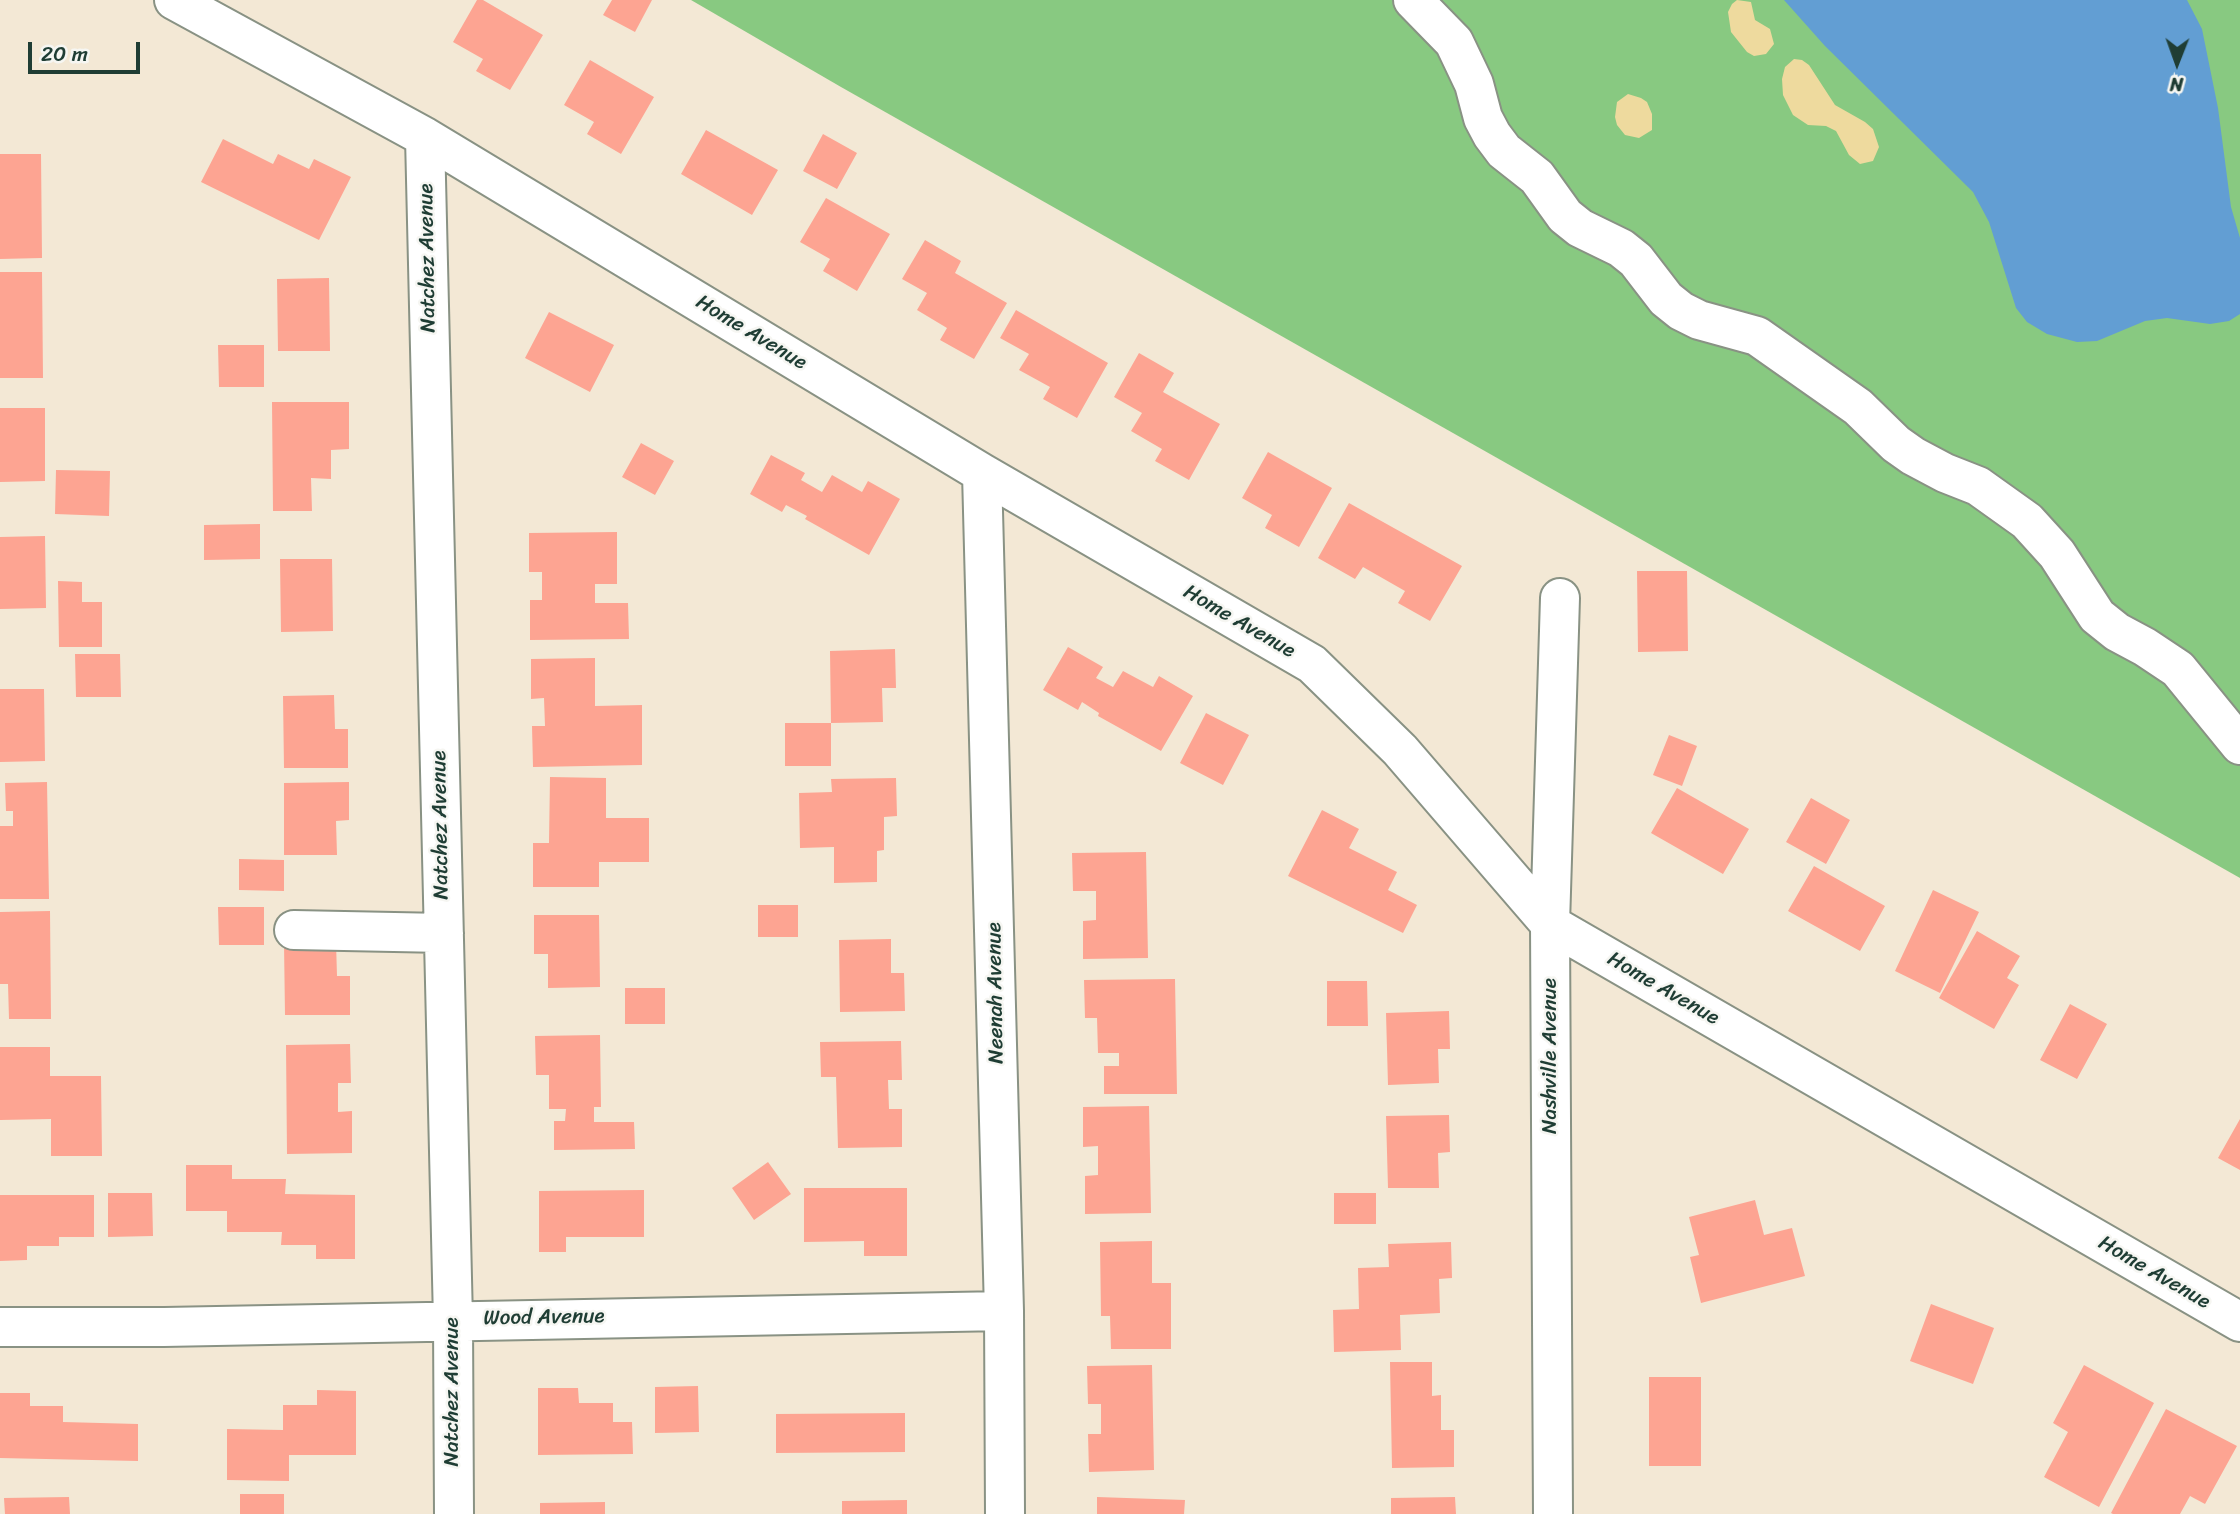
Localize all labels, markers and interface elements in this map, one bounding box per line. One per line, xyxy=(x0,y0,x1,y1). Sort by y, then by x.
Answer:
scale bar xyxy=(32,28,144,72)
north arrow xyxy=(2142,28,2212,98)
text: 20 m xyxy=(41,35,88,73)
text: N xyxy=(2170,68,2184,101)
street label: Natchez Avenue xyxy=(414,183,442,333)
street label: Home Avenue xyxy=(691,290,811,376)
street label: Home Avenue xyxy=(1179,580,1299,664)
street label: Natchez Avenue xyxy=(427,750,455,900)
street label: Neenah Avenue xyxy=(982,922,1010,1064)
street label: Home Avenue xyxy=(1603,947,1723,1031)
street label: Nashville Avenue xyxy=(1538,978,1564,1134)
street label: Home Avenue xyxy=(2094,1231,2214,1315)
street label: Wood Avenue xyxy=(483,1304,605,1332)
street label: Natchez Avenue xyxy=(440,1317,466,1467)

